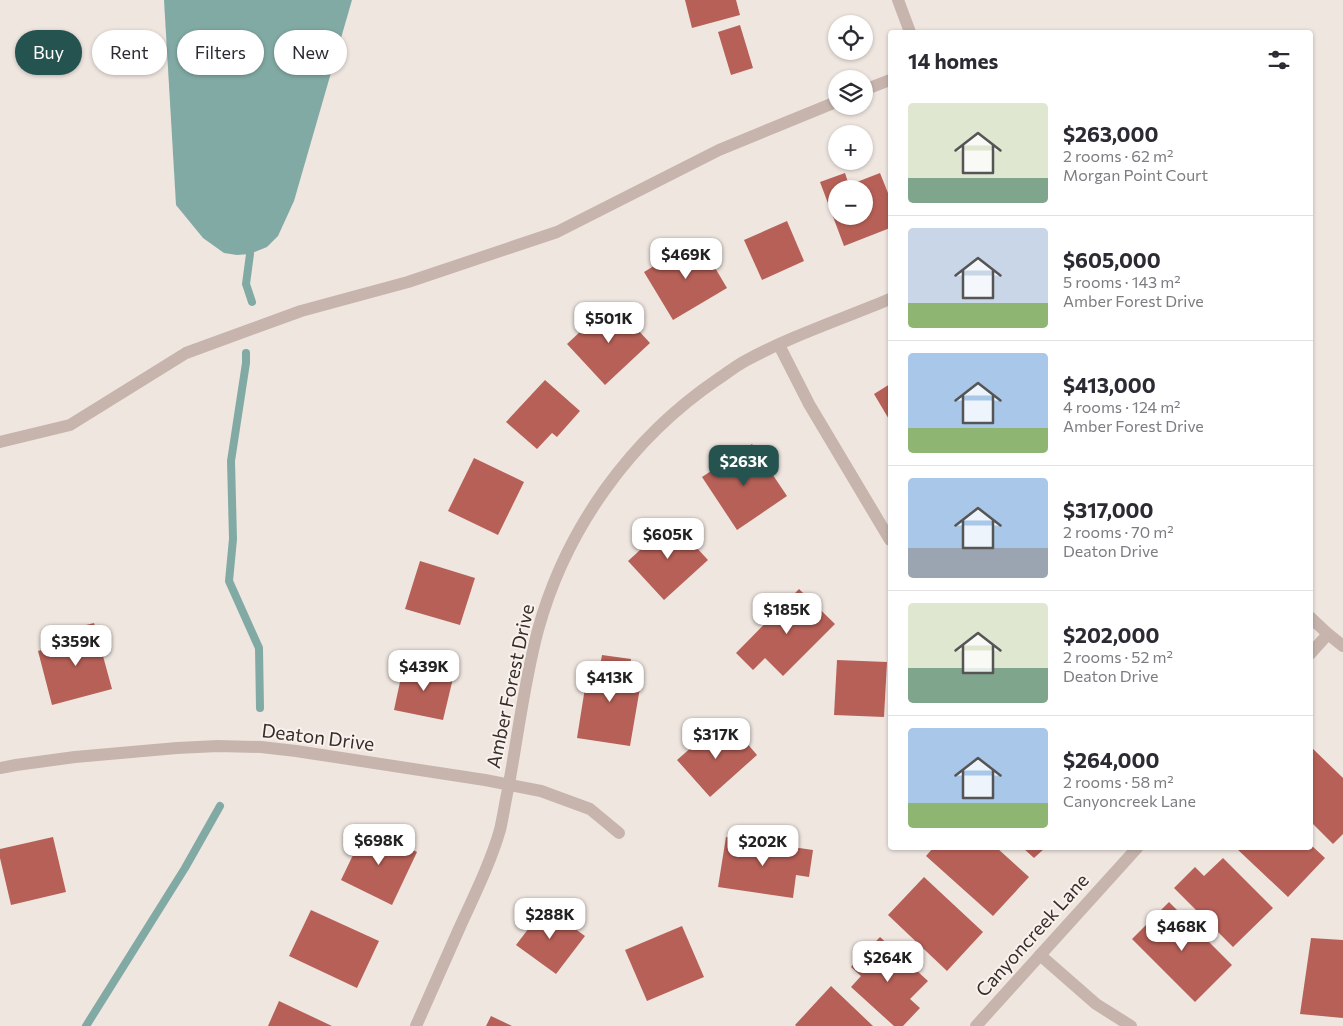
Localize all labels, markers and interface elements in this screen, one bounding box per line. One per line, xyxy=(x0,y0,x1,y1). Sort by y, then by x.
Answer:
map controls xyxy=(828,15,873,225)
button: locate xyxy=(828,15,873,60)
chip: Buy xyxy=(15,30,82,75)
chip: Rent xyxy=(92,30,167,75)
chip: Filters xyxy=(177,30,264,75)
chip: New xyxy=(274,30,347,75)
icon: filters xyxy=(1265,46,1293,74)
text: 14 homes xyxy=(908,48,998,73)
button: layers xyxy=(828,70,873,115)
text: $263,000 xyxy=(1063,121,1158,146)
icon: home xyxy=(948,123,1008,183)
button: + xyxy=(828,125,873,170)
text: 2 rooms · 62 m² xyxy=(1063,146,1173,165)
text: Morgan Point Court xyxy=(1063,165,1208,184)
button: − xyxy=(828,180,873,225)
pin: $469K xyxy=(651,238,721,280)
text: $469K xyxy=(661,244,711,263)
text: $605,000 xyxy=(1063,247,1161,272)
icon: home xyxy=(948,248,1008,308)
text: 5 rooms · 143 m² xyxy=(1063,272,1181,291)
text: Amber Forest Drive xyxy=(1063,291,1204,310)
pin: $501K xyxy=(574,302,644,344)
text: $501K xyxy=(585,308,633,327)
text: $413,000 xyxy=(1063,372,1156,397)
icon: home xyxy=(948,373,1008,433)
text: 4 rooms · 124 m² xyxy=(1063,397,1181,416)
text: Amber Forest Drive xyxy=(1063,416,1204,435)
pin: $263K xyxy=(709,444,779,487)
text: $263K xyxy=(720,451,768,470)
text: $317,000 xyxy=(1063,497,1154,522)
icon: home xyxy=(948,498,1008,558)
pin: $605K xyxy=(633,518,703,560)
text: 2 rooms · 70 m² xyxy=(1063,522,1174,541)
text: $605K xyxy=(643,524,693,543)
text: Deaton Drive xyxy=(1063,541,1158,560)
pin: $185K xyxy=(752,592,822,635)
text: $185K xyxy=(764,599,810,618)
street label: Amber Forest Drive xyxy=(481,602,538,770)
text: $202,000 xyxy=(1063,622,1159,647)
icon: home xyxy=(948,623,1008,683)
pin: $359K xyxy=(41,624,111,667)
text: $359K xyxy=(52,631,100,650)
text: 2 rooms · 52 m² xyxy=(1063,647,1173,666)
pin: $439K xyxy=(389,650,459,692)
text: $439K xyxy=(399,656,449,675)
pin: $413K xyxy=(575,660,645,703)
text: Deaton Drive xyxy=(1063,666,1158,685)
text: $413K xyxy=(587,667,633,686)
street label: Deaton Drive xyxy=(260,718,376,755)
pin: $317K xyxy=(681,718,751,760)
text: $317K xyxy=(693,724,739,743)
text: $264,000 xyxy=(1063,747,1159,772)
icon: home xyxy=(948,748,1008,808)
text: 2 rooms · 58 m² xyxy=(1063,772,1174,791)
text: Canyoncreek Lane xyxy=(1063,791,1196,810)
pin: $698K xyxy=(344,824,414,866)
pin: $202K xyxy=(728,824,798,867)
text: $698K xyxy=(354,830,404,849)
text: $202K xyxy=(738,831,788,850)
street label: Canyoncreek Lane xyxy=(970,868,1093,1001)
pin: $288K xyxy=(515,898,585,940)
text: $288K xyxy=(525,904,575,923)
pin: $468K xyxy=(1147,910,1217,952)
text: $468K xyxy=(1157,916,1207,935)
pin: $264K xyxy=(853,940,923,983)
text: $264K xyxy=(863,947,913,966)

